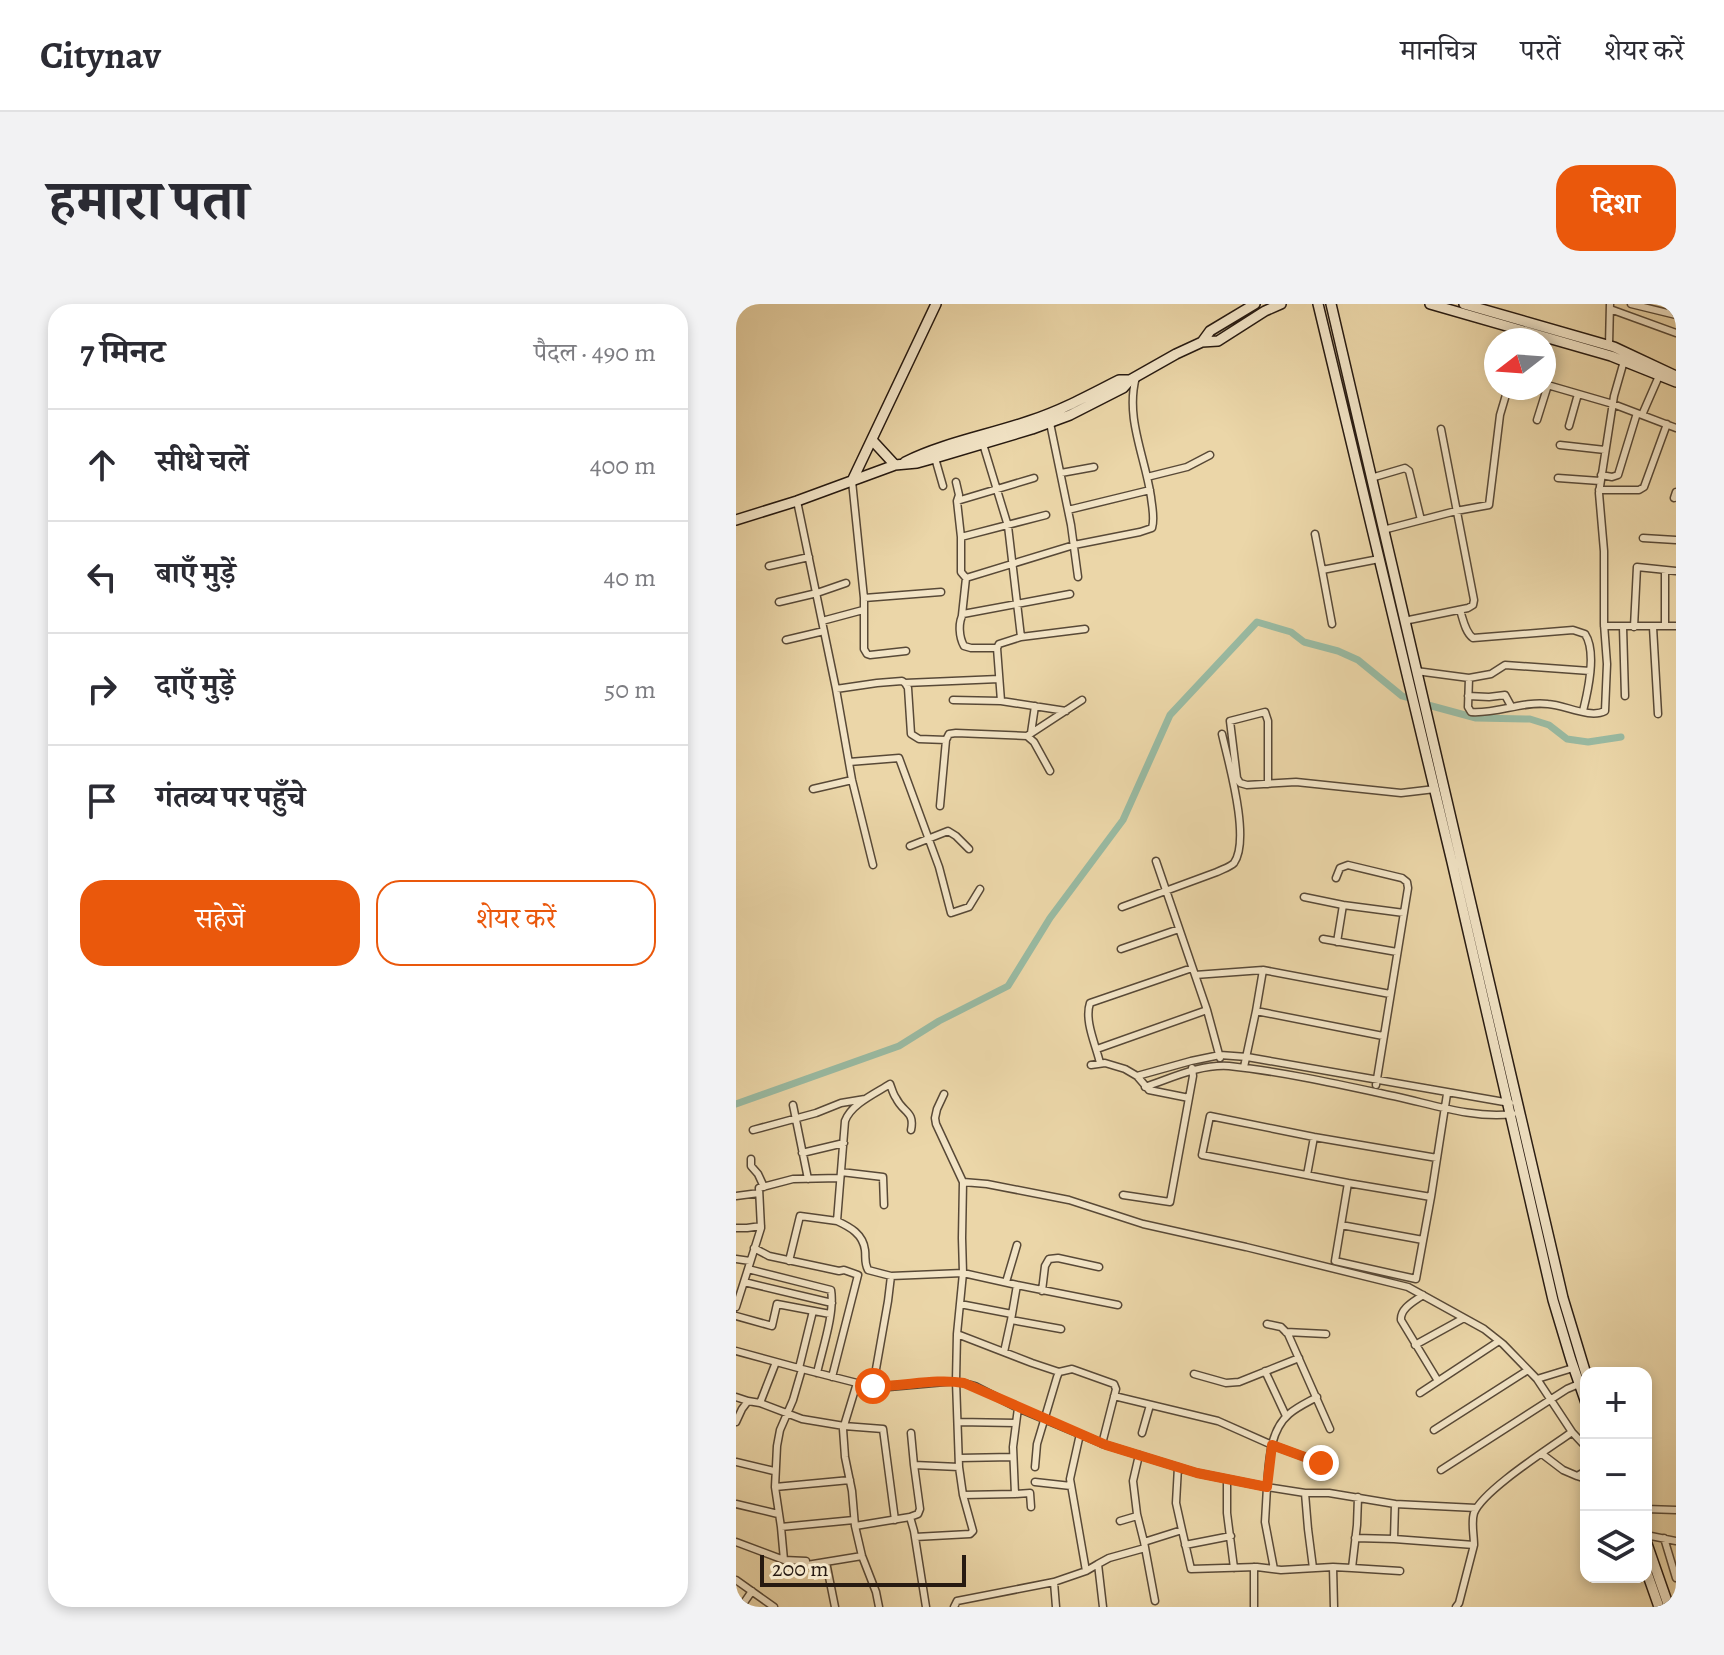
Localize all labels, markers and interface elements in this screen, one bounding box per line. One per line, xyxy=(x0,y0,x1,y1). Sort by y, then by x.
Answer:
text: Citynav xyxy=(40,29,161,81)
text: मानचित्र xyxy=(1400,32,1476,70)
text: परतें xyxy=(1520,32,1560,70)
text: शेयर करें xyxy=(1604,32,1684,70)
text: हमारा पता xyxy=(48,162,248,238)
button: दिशा xyxy=(1556,165,1676,251)
text: 7 मिनट xyxy=(80,328,165,375)
north arrow xyxy=(1484,328,1556,400)
text: पैदल · 490 m xyxy=(534,335,656,370)
text: सीधे चलें xyxy=(156,441,248,481)
icon: ahead xyxy=(80,443,124,487)
text: 400 m xyxy=(590,448,656,483)
text: बाएँ मुड़ें xyxy=(156,553,236,593)
icon: left xyxy=(80,555,124,599)
text: 40 m xyxy=(604,560,656,595)
text: दाएँ मुड़ें xyxy=(156,665,235,705)
icon: right xyxy=(80,667,124,711)
text: 50 m xyxy=(604,672,656,707)
text: गंतव्य पर पहुँचे xyxy=(156,777,305,817)
icon: arrive xyxy=(80,779,124,823)
button: सहेजें xyxy=(80,880,360,966)
button: शेयर करें xyxy=(376,880,656,966)
map controls xyxy=(1580,1367,1652,1583)
button: + xyxy=(1580,1367,1652,1439)
route start xyxy=(855,1368,891,1404)
button: − xyxy=(1580,1439,1652,1511)
route end xyxy=(1303,1445,1339,1481)
button: layers xyxy=(1580,1511,1652,1583)
scale bar xyxy=(760,1551,966,1587)
text: 200 m xyxy=(772,1554,829,1584)

